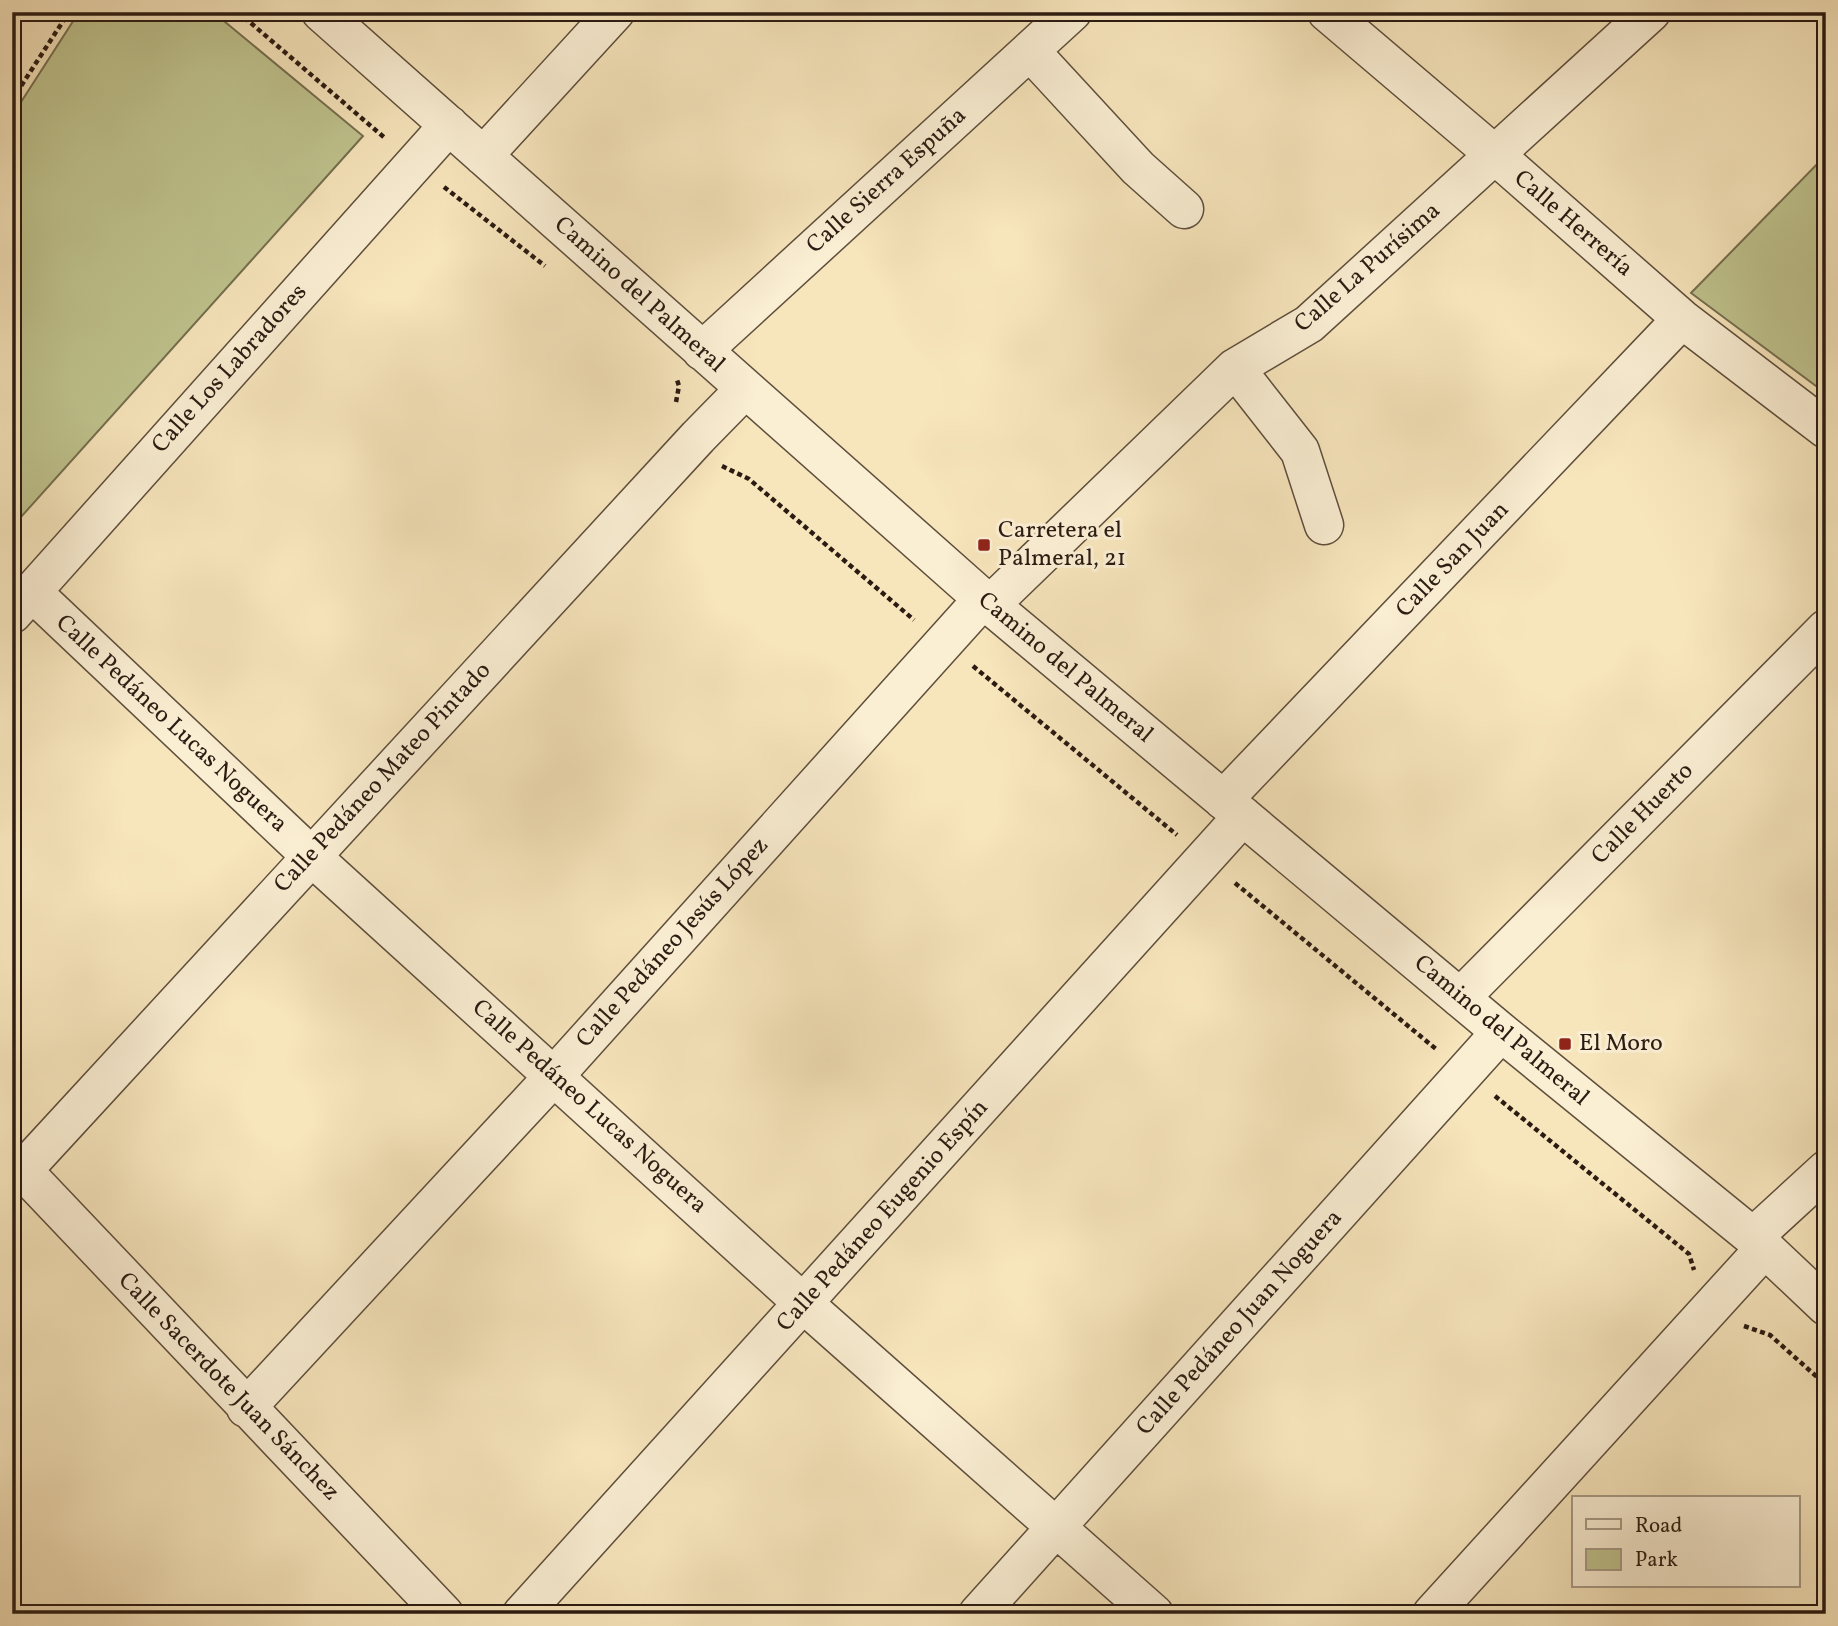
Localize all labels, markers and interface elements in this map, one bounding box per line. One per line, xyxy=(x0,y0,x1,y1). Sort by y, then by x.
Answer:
street label: Calle Sierra Espuña xyxy=(799,100,975,262)
street label: Calle Herrería xyxy=(1506,163,1640,285)
street label: Calle La Purísima xyxy=(1287,195,1449,341)
street label: Camino del Palmeral xyxy=(546,209,732,381)
street label: Calle Los Labradores xyxy=(144,277,316,461)
street label: Calle San Juan xyxy=(1389,494,1517,626)
place label: Carretera el Palmeral, 21 xyxy=(998,514,1126,576)
marker: Carretera el Palmeral, 21 xyxy=(976,537,992,553)
street label: Camino del Palmeral xyxy=(970,584,1160,752)
street label: Calle Pedáneo Lucas Noguera xyxy=(47,607,295,841)
street label: Calle Pedáneo Mateo Pintado xyxy=(267,655,499,901)
street label: Calle Huerto xyxy=(1584,755,1702,873)
street label: Calle Pedáneo Jesús López xyxy=(569,830,777,1056)
street label: Camino del Palmeral xyxy=(1406,947,1596,1115)
street label: Calle Pedáneo Lucas Noguera xyxy=(464,992,714,1222)
place label: El Moro xyxy=(1579,1027,1663,1061)
marker: El Moro xyxy=(1557,1036,1573,1052)
street label: Calle Pedáneo Eugenio Espín xyxy=(769,1092,997,1340)
street label: Calle Pedáneo Juan Noguera xyxy=(1129,1202,1351,1444)
street label: Calle Sacerdote Juan Sánchez xyxy=(109,1265,347,1509)
legend xyxy=(1572,1496,1800,1588)
text: Road xyxy=(1635,1512,1682,1541)
text: Park xyxy=(1635,1546,1678,1575)

